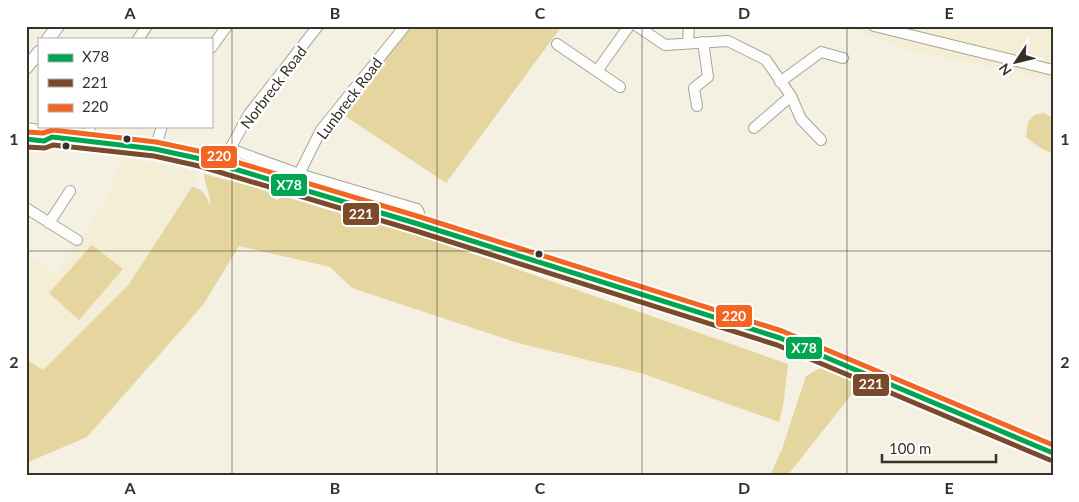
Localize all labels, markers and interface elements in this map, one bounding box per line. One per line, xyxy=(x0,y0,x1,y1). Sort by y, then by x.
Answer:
text: A xyxy=(123,3,136,22)
text: B xyxy=(330,3,340,22)
text: C xyxy=(535,3,546,22)
text: D xyxy=(738,3,750,22)
text: E xyxy=(944,3,954,22)
legend xyxy=(38,38,212,128)
north arrow xyxy=(992,38,1042,88)
street label: Norbreck Road xyxy=(236,42,310,132)
text: X78 xyxy=(82,47,109,65)
street label: Lunbreck Road xyxy=(313,54,385,142)
text: N xyxy=(995,60,1015,79)
text: 221 xyxy=(82,73,108,91)
text: 220 xyxy=(82,97,108,115)
text: 1 xyxy=(9,129,19,148)
text: 1 xyxy=(1060,129,1070,148)
unlabelled marker xyxy=(122,134,132,144)
unlabelled marker xyxy=(61,141,71,151)
line badge: 220 xyxy=(200,145,238,169)
text: 220 xyxy=(207,147,231,164)
line badge: X78 xyxy=(270,173,308,197)
text: X78 xyxy=(276,176,302,193)
line badge: 221 xyxy=(342,202,380,226)
text: 221 xyxy=(349,205,373,222)
unlabelled marker xyxy=(534,249,544,259)
line badge: 220 xyxy=(715,304,753,328)
text: 220 xyxy=(722,307,746,324)
line badge: X78 xyxy=(785,336,823,360)
text: X78 xyxy=(791,339,817,356)
text: 2 xyxy=(9,352,19,371)
text: 2 xyxy=(1060,352,1070,371)
line badge: 221 xyxy=(852,373,890,397)
text: 221 xyxy=(859,375,883,392)
scale bar xyxy=(882,432,995,464)
text: 100 m xyxy=(889,439,931,457)
text: A xyxy=(123,478,136,497)
text: B xyxy=(330,478,340,497)
text: C xyxy=(535,478,546,497)
text: D xyxy=(738,478,750,497)
text: E xyxy=(944,478,954,497)

